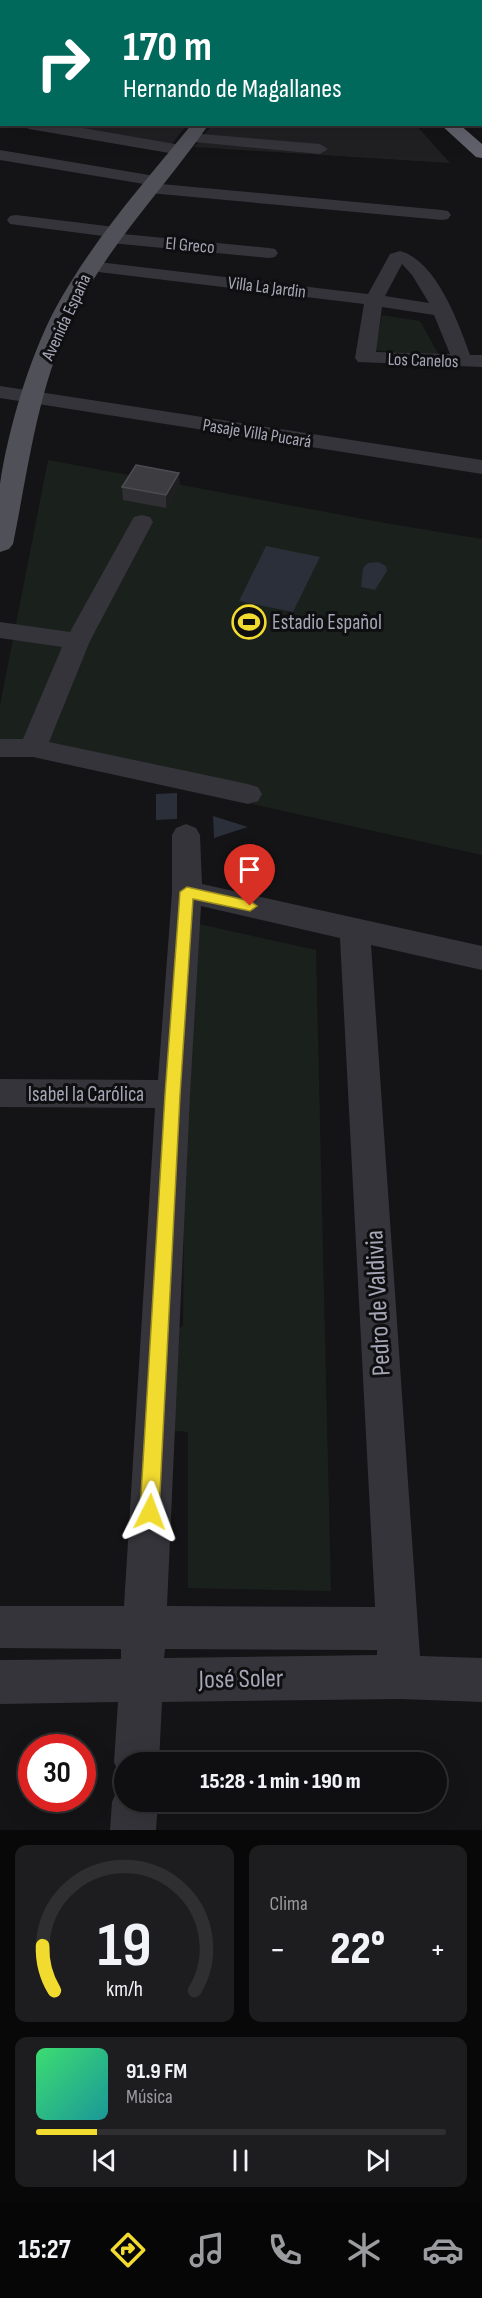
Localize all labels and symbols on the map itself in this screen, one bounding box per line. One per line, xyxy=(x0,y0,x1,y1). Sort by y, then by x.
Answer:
street label: El Greco xyxy=(164,233,215,258)
street label: Avenida España xyxy=(37,271,96,365)
street label: Villa La Jardin xyxy=(227,272,307,303)
street label: Los Canelos xyxy=(387,349,459,372)
street label: Pasaje Villa Pucará xyxy=(201,415,313,452)
sports icon: Estadio Español xyxy=(231,604,267,640)
place label: Estadio Español xyxy=(272,610,382,635)
pin xyxy=(224,844,275,906)
street label: Isabel la Carólica xyxy=(28,1082,144,1107)
street label: Pedro de Valdivia xyxy=(359,1229,398,1377)
position arrow xyxy=(118,1480,182,1544)
street label: José Soler xyxy=(197,1663,284,1696)
speed limit sign: 30 xyxy=(18,1734,96,1812)

